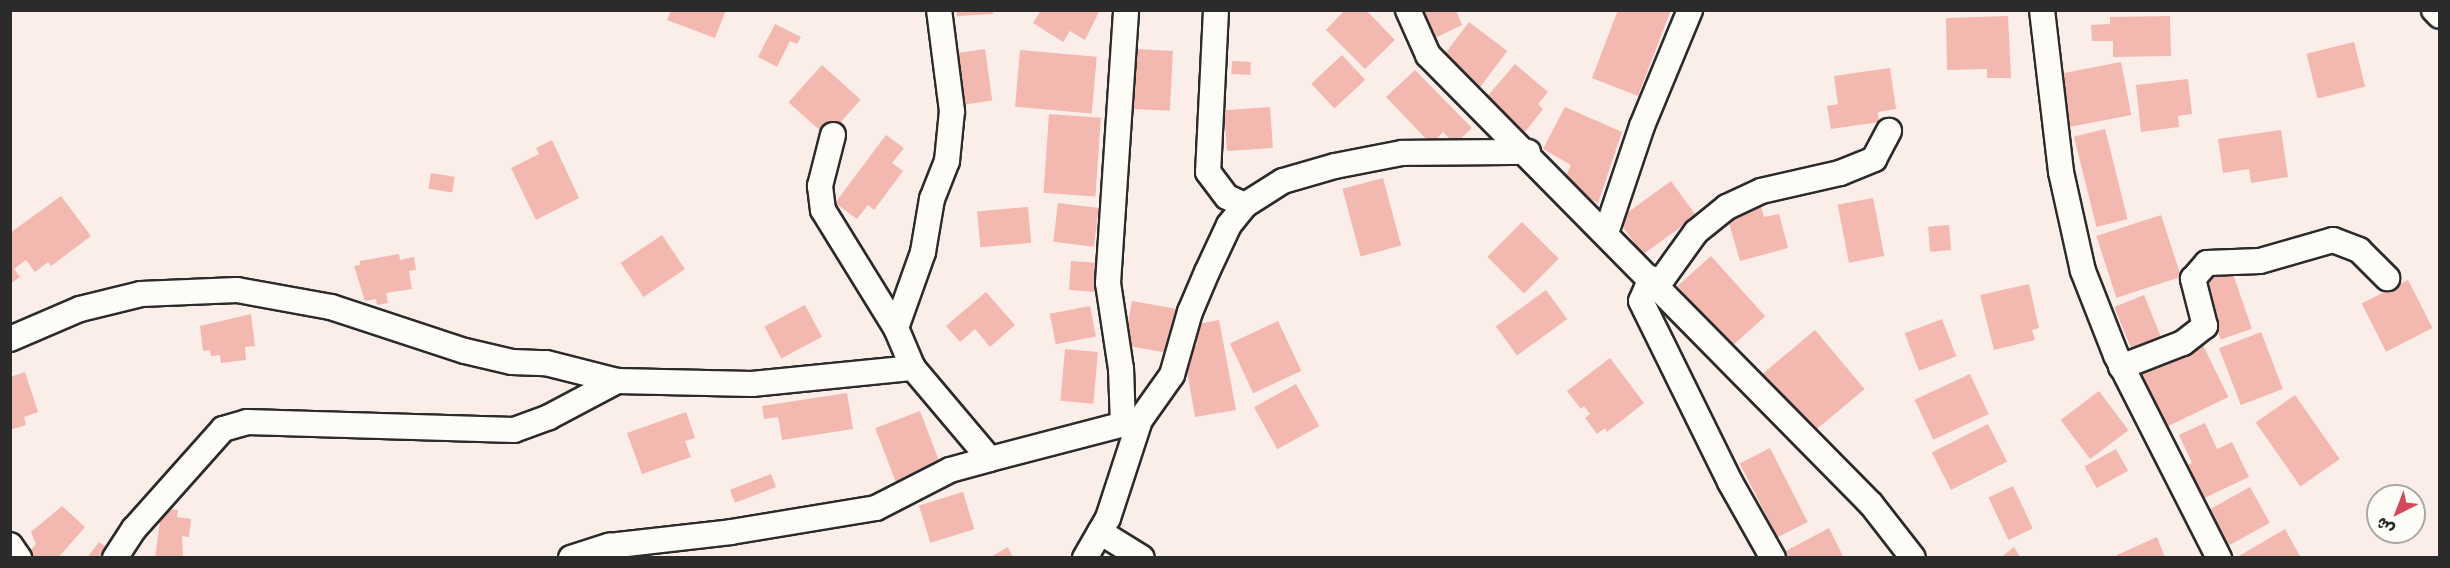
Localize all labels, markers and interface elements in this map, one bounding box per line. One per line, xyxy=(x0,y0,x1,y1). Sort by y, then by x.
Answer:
north arrow xyxy=(2366,484,2426,544)
text: ش xyxy=(2372,513,2399,539)

